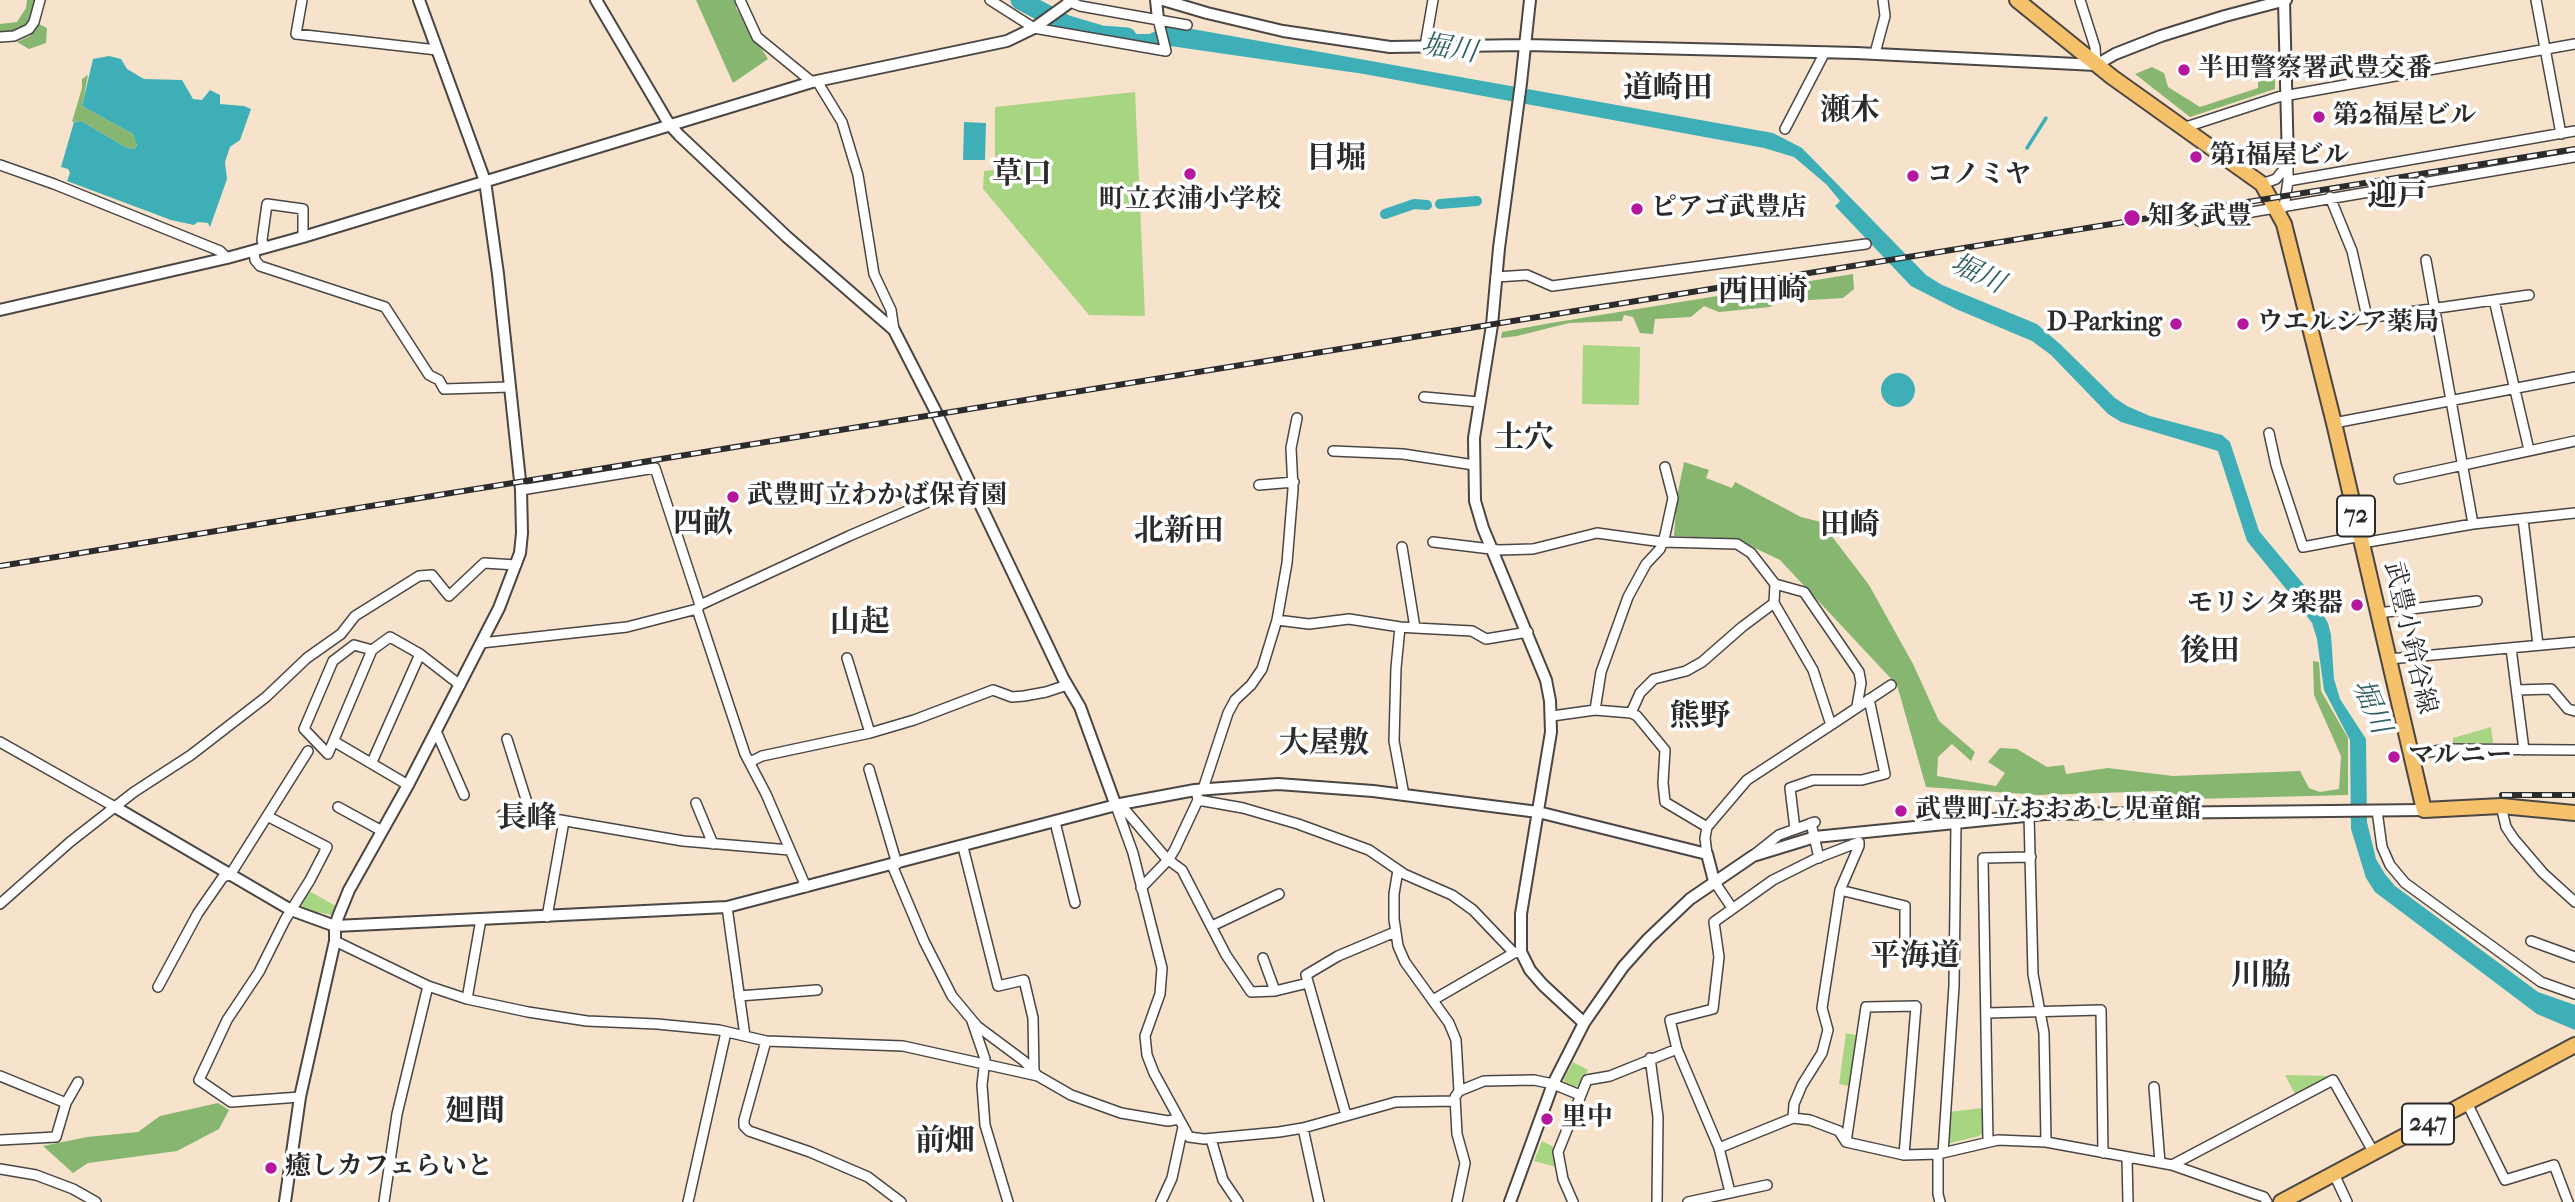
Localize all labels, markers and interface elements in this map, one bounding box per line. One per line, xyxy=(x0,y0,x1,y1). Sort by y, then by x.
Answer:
water label: 堀川 xyxy=(1419,29,1479,71)
place label: 半田警察署武豊交番 xyxy=(2198,54,2432,86)
marker: 半田警察署武豊交番 xyxy=(2176,62,2192,78)
district label: 道崎田 xyxy=(1623,72,1713,108)
district label: 瀬木 xyxy=(1820,94,1880,130)
place label: 第2福屋ビル xyxy=(2333,101,2476,133)
marker: 第2福屋ビル xyxy=(2311,109,2327,125)
place label: 第1福屋ビル xyxy=(2210,141,2349,173)
district label: 目堀 xyxy=(1306,142,1366,178)
marker: 第1福屋ビル xyxy=(2188,149,2204,165)
district label: 草口 xyxy=(992,158,1052,194)
place label: コノミヤ xyxy=(1927,160,2031,192)
marker: 町立衣浦小学校 xyxy=(1182,166,1198,182)
marker: コノミヤ xyxy=(1905,168,1921,184)
district label: 迎戸 xyxy=(2367,180,2427,216)
place label: 町立衣浦小学校 xyxy=(1099,185,1281,217)
place label: ピアゴ武豊店 xyxy=(1651,193,1807,225)
marker: ピアゴ武豊店 xyxy=(1629,201,1645,217)
place label: 知多武豊 xyxy=(2148,202,2252,234)
marker: 知多武豊 xyxy=(2122,208,2142,228)
water label: 堀川 xyxy=(1945,248,2009,302)
district label: 西田崎 xyxy=(1718,275,1808,311)
place label: D-Parking xyxy=(2047,308,2162,340)
place label: ウエルシア薬局 xyxy=(2257,308,2439,340)
marker: D-Parking xyxy=(2168,316,2184,332)
marker: ウエルシア薬局 xyxy=(2235,316,2251,332)
district label: 土穴 xyxy=(1494,422,1554,458)
place label: 武豊町立わかば保育園 xyxy=(747,481,1007,513)
marker: 武豊町立わかば保育園 xyxy=(725,489,741,505)
road number: 72 xyxy=(2337,495,2375,536)
district label: 四畝 xyxy=(673,507,733,543)
district label: 田崎 xyxy=(1820,509,1880,545)
district label: 北新田 xyxy=(1134,515,1224,551)
street label: 武豊小鈴谷線 xyxy=(2376,558,2442,718)
place label: モリシタ楽器 xyxy=(2187,589,2343,621)
marker: モリシタ楽器 xyxy=(2349,597,2365,613)
district label: 山起 xyxy=(830,606,890,642)
district label: 後田 xyxy=(2180,635,2240,671)
water label: 堀川 xyxy=(2344,675,2396,739)
district label: 熊野 xyxy=(1670,700,1730,736)
district label: 大屋敷 xyxy=(1279,727,1369,763)
place label: マルニー xyxy=(2408,741,2512,773)
marker: マルニー xyxy=(2386,749,2402,765)
place label: 武豊町立おおあし児童館 xyxy=(1915,795,2201,827)
district label: 長峰 xyxy=(497,802,557,838)
marker: 武豊町立おおあし児童館 xyxy=(1893,803,1909,819)
district label: 平海道 xyxy=(1870,940,1960,976)
district label: 川脇 xyxy=(2231,959,2291,995)
district label: 廻間 xyxy=(445,1095,505,1131)
place label: 里中 xyxy=(1561,1103,1613,1135)
road number: 247 xyxy=(2402,1104,2454,1144)
marker: 里中 xyxy=(1539,1111,1555,1127)
district label: 前畑 xyxy=(915,1125,975,1161)
place label: 癒しカフェらいと xyxy=(285,1152,493,1184)
marker: 癒しカフェらいと xyxy=(263,1160,279,1176)

